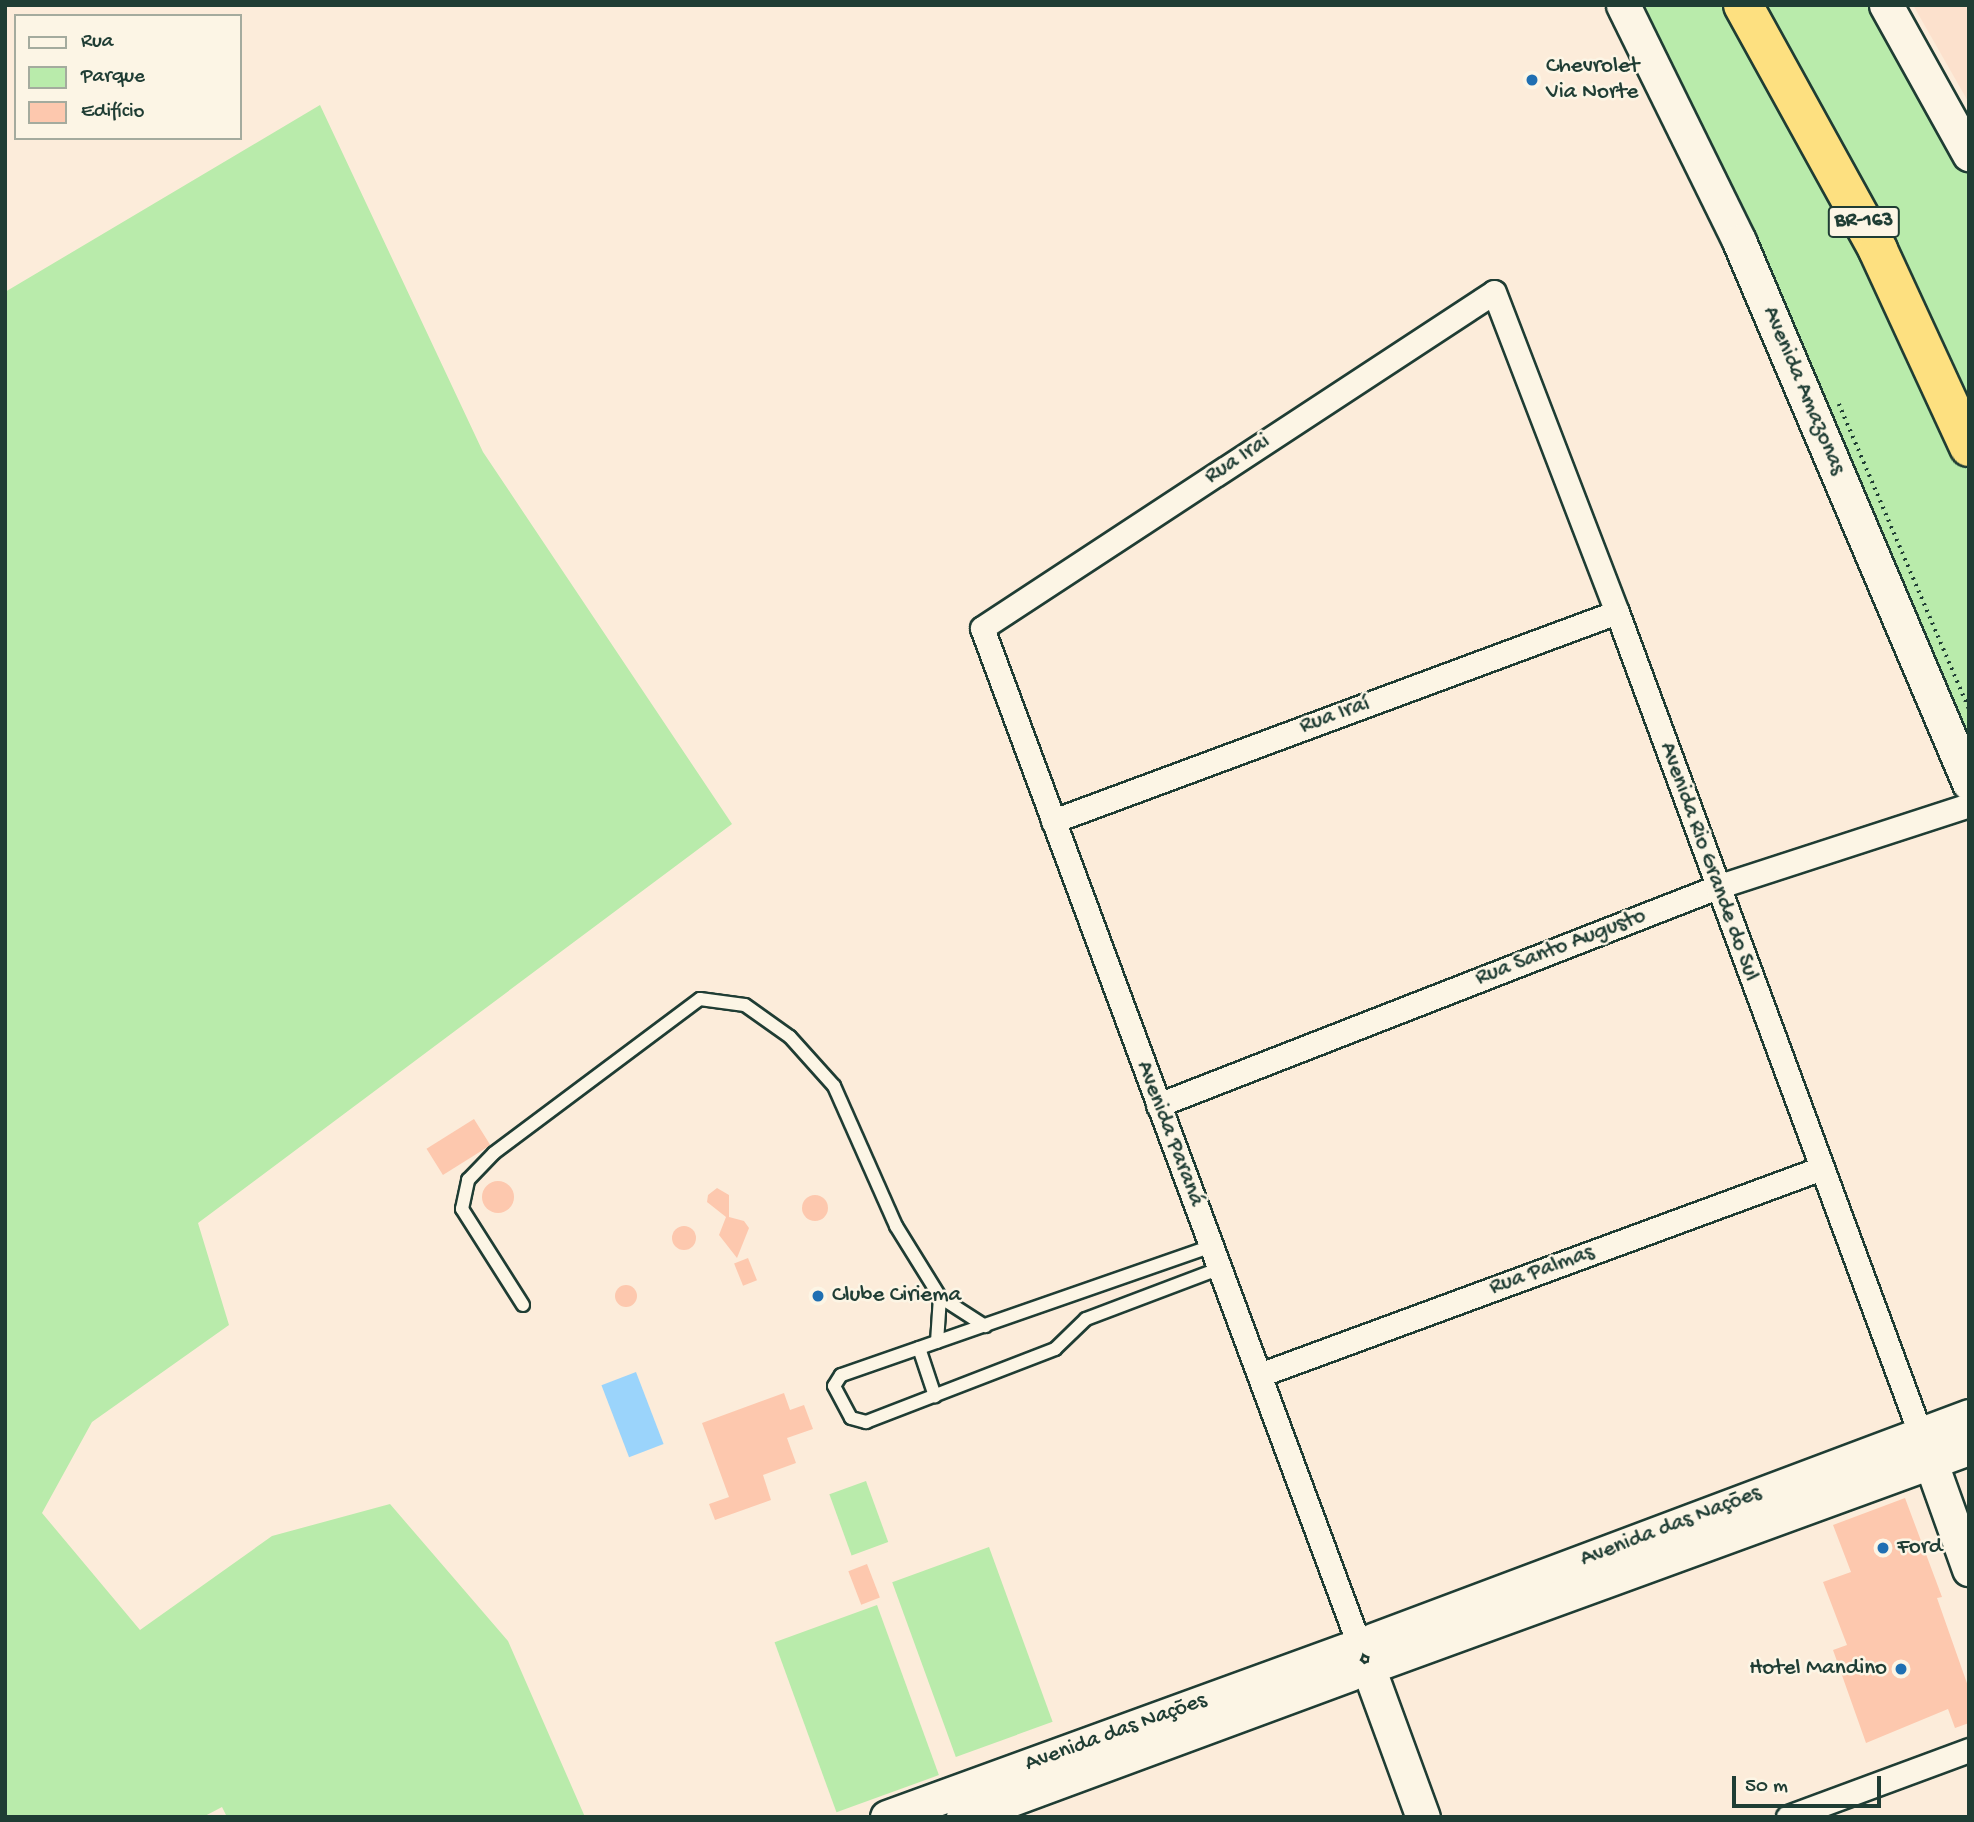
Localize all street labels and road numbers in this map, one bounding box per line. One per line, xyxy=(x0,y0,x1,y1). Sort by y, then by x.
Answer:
road number: BR-163 xyxy=(1827,204,1901,240)
street label: Avenida Amazonas xyxy=(1755,303,1851,479)
street label: Rua Irai xyxy=(1200,429,1276,491)
street label: Rua Iraí xyxy=(1296,691,1374,741)
street label: Avenida Rio Grande do Sul xyxy=(1652,739,1764,985)
street label: Rua Santo Augusto xyxy=(1472,903,1650,993)
street label: Avenida Paraná xyxy=(1129,1058,1209,1210)
street label: Rua Palmas xyxy=(1486,1239,1598,1303)
street label: Avenida das Nações xyxy=(1577,1480,1765,1574)
street label: Avenida das Nações xyxy=(1021,1687,1211,1779)

